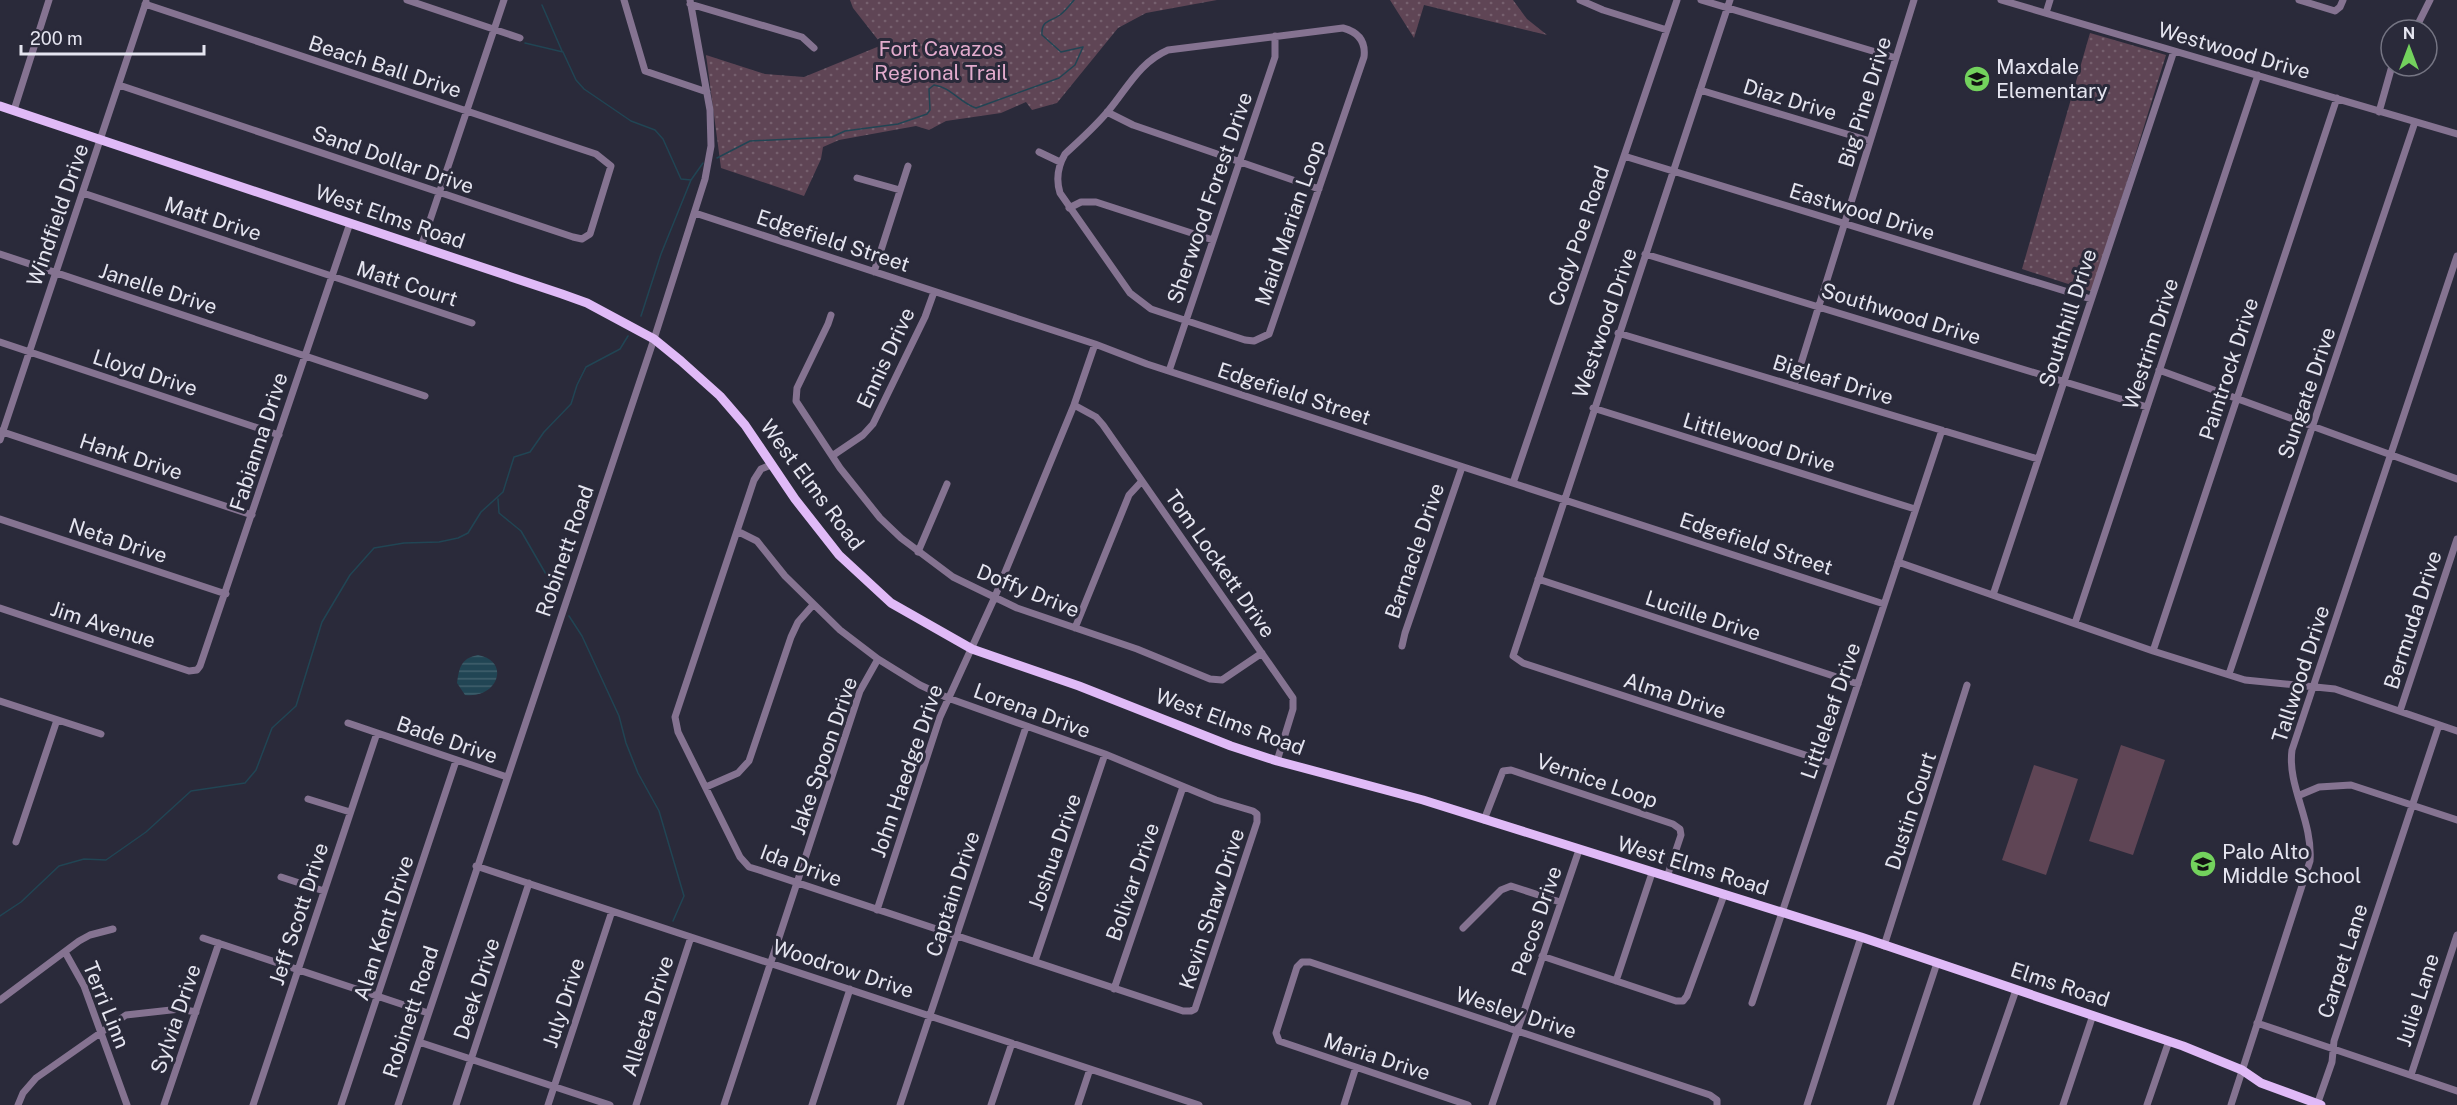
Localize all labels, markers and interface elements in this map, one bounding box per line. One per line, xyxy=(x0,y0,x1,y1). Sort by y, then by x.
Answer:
street label: Westwood Drive xyxy=(2155,17,2313,84)
scale bar xyxy=(21,18,204,56)
north arrow xyxy=(2379,18,2439,78)
text: N xyxy=(2403,24,2415,43)
text: 200 m xyxy=(30,28,83,49)
street label: Beach Ball Drive xyxy=(305,30,465,103)
street label: Big Pine Drive xyxy=(1833,33,1896,170)
park label: Fort Cavazos Regional Trail xyxy=(874,36,1008,85)
place label: Maxdale Elementary xyxy=(1996,54,2108,103)
school or university icon: Maxdale Elementary xyxy=(1962,64,1992,94)
street label: Diaz Drive xyxy=(1740,73,1840,126)
street label: Sherwood Forest Drive xyxy=(1162,89,1257,307)
street label: Sand Dollar Drive xyxy=(309,120,477,199)
street label: Maid Marian Loop xyxy=(1249,137,1330,309)
street label: Windfield Drive xyxy=(21,140,94,289)
street label: Cody Poe Road xyxy=(1543,162,1614,309)
street label: Eastwood Drive xyxy=(1786,178,1938,246)
street label: West Elms Road xyxy=(312,179,468,254)
street label: Matt Drive xyxy=(162,191,265,246)
street label: Edgefield Street xyxy=(753,204,913,277)
street label: Westwood Drive xyxy=(1567,244,1642,401)
street label: Southhill Drive xyxy=(2033,246,2102,390)
street label: Matt Court xyxy=(353,255,461,312)
street label: Janelle Drive xyxy=(96,258,220,319)
street label: Westrim Drive xyxy=(2118,275,2184,413)
street label: Southwood Drive xyxy=(1818,277,1984,350)
street label: Paintrock Drive xyxy=(2194,294,2263,443)
street label: Ennis Drive xyxy=(851,304,920,412)
street label: Sungate Drive xyxy=(2272,324,2341,462)
street label: Lloyd Drive xyxy=(90,344,201,401)
street label: Bigleaf Drive xyxy=(1770,349,1897,410)
street label: Edgefield Street xyxy=(1214,357,1374,430)
street label: Fabianna Drive xyxy=(224,369,293,514)
street label: Littlewood Drive xyxy=(1680,407,1838,478)
street label: West Elms Road xyxy=(755,414,870,555)
street label: Hank Drive xyxy=(76,428,186,485)
street label: Barnacle Drive xyxy=(1380,480,1449,622)
street label: Robinett Road xyxy=(530,482,599,620)
street label: Tom Lockett Drive xyxy=(1160,485,1281,642)
street label: Edgefield Street xyxy=(1676,507,1836,580)
street label: Neta Drive xyxy=(66,513,171,568)
street label: Bermuda Drive xyxy=(2378,547,2447,692)
street label: Doffy Drive xyxy=(973,559,1083,623)
street label: Lucille Drive xyxy=(1642,585,1764,646)
street label: Jim Avenue xyxy=(48,596,159,653)
street label: Tallwood Drive xyxy=(2267,602,2334,746)
street label: Littleleaf Drive xyxy=(1795,639,1866,782)
street label: Alma Drive xyxy=(1621,667,1730,724)
street label: Jake Spoon Drive xyxy=(785,673,862,838)
street label: Lorena Drive xyxy=(970,678,1094,743)
street label: John Haedge Drive xyxy=(865,681,948,861)
street label: West Elms Road xyxy=(1152,683,1308,760)
street label: Bade Drive xyxy=(393,711,501,768)
street label: Vernice Loop xyxy=(1533,748,1661,813)
street label: Dustin Court xyxy=(1880,749,1941,873)
street label: Joshua Drive xyxy=(1023,790,1086,914)
street label: Bolivar Drive xyxy=(1101,820,1164,944)
street label: Kevin Shaw Drive xyxy=(1174,825,1249,992)
street label: Captain Drive xyxy=(920,828,985,960)
street label: West Elms Road xyxy=(1614,831,1772,900)
street label: Jeff Scott Drive xyxy=(264,839,333,988)
street label: Ida Drive xyxy=(757,839,846,892)
place label: Palo Alto Middle School xyxy=(2222,839,2361,888)
school or university icon: Palo Alto Middle School xyxy=(2188,849,2218,879)
street label: Alan Kent Drive xyxy=(348,852,419,1003)
street label: Pecos Drive xyxy=(1506,863,1567,979)
street label: Carpet Lane xyxy=(2312,901,2373,1021)
street label: Woodrow Drive xyxy=(769,934,917,1003)
street label: Deek Drive xyxy=(448,935,505,1043)
street label: Robinett Road xyxy=(377,943,444,1081)
street label: Julie Lane xyxy=(2391,950,2444,1049)
street label: Alleeta Drive xyxy=(616,952,679,1079)
street label: July Drive xyxy=(537,955,590,1051)
street label: Elms Road xyxy=(2008,957,2113,1012)
street label: Terri Linn xyxy=(78,958,135,1052)
street label: Sylvia Drive xyxy=(145,961,206,1077)
street label: Wesley Drive xyxy=(1453,981,1580,1044)
street label: Maria Drive xyxy=(1321,1028,1434,1085)

